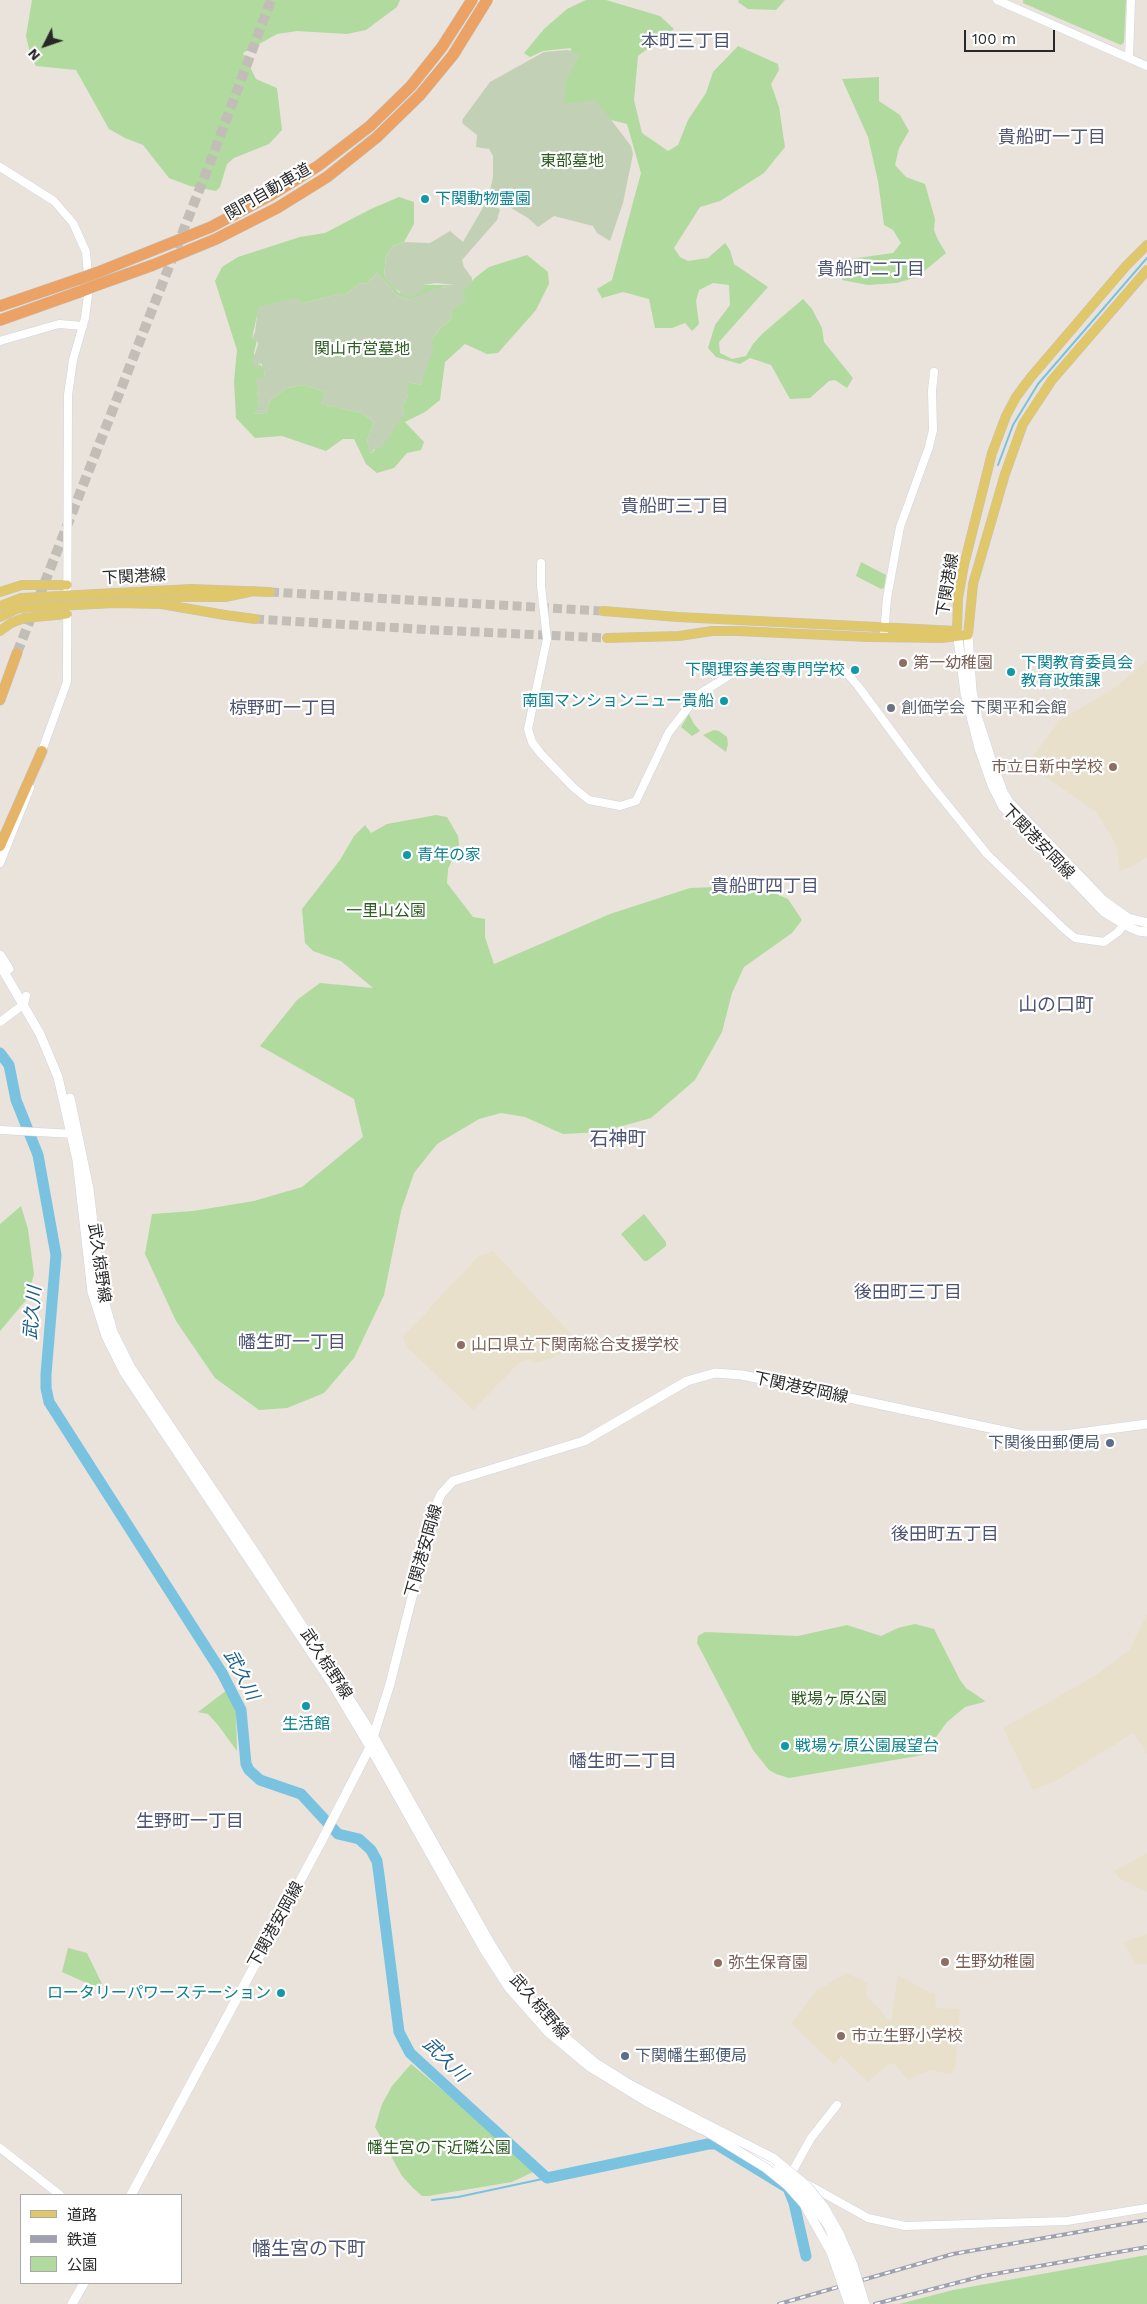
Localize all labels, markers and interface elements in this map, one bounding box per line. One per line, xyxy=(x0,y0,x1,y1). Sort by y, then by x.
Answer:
north arrow xyxy=(20,20,70,70)
scale bar xyxy=(967,20,1058,52)
text: 100 m xyxy=(972,30,1016,48)
district label: 本町三丁目 xyxy=(641,31,731,53)
text: N xyxy=(24,46,43,64)
district label: 貴船町一丁目 xyxy=(998,127,1106,149)
park label: 東部墓地 xyxy=(540,151,604,171)
street label: 関門自動車道 xyxy=(222,160,314,224)
place label: 下関動物霊園 xyxy=(435,189,531,209)
marker: 下関動物霊園 xyxy=(419,193,431,205)
district label: 貴船町二丁目 xyxy=(817,259,925,281)
park label: 関山市営墓地 xyxy=(314,339,410,359)
district label: 貴船町三丁目 xyxy=(621,496,729,518)
street label: 下関港線 xyxy=(934,552,962,618)
street label: 下関港線 xyxy=(102,566,166,588)
place label: 第一幼稚園 xyxy=(913,653,993,673)
place label: 下関教育委員会 教育政策課 xyxy=(1021,653,1133,691)
marker: 第一幼稚園 xyxy=(897,657,909,669)
place label: 下関理容美容専門学校 xyxy=(685,660,845,680)
marker: 下関理容美容専門学校 xyxy=(849,664,861,676)
marker: 下関教育委員会 教育政策課 xyxy=(1005,666,1017,678)
place label: 南国マンションニュー貴船 xyxy=(522,691,714,711)
marker: 南国マンションニュー貴船 xyxy=(718,695,730,707)
district label: 椋野町一丁目 xyxy=(229,698,337,720)
place label: 創価学会 下関平和会館 xyxy=(901,698,1066,718)
marker: 創価学会 下関平和会館 xyxy=(885,702,897,714)
place label: 市立日新中学校 xyxy=(991,757,1103,777)
marker: 市立日新中学校 xyxy=(1107,761,1119,773)
street label: 下関港安岡線 xyxy=(998,801,1078,883)
place label: 青年の家 xyxy=(417,845,481,865)
marker: 青年の家 xyxy=(401,849,413,861)
district label: 貴船町四丁目 xyxy=(711,876,819,898)
park label: 一里山公園 xyxy=(346,901,426,921)
district label: 山の口町 xyxy=(1018,994,1094,1016)
district label: 石神町 xyxy=(590,1128,646,1150)
street label: 武久椋野線 xyxy=(84,1222,114,1304)
district label: 後田町三丁目 xyxy=(854,1282,962,1304)
water label: 武久川 xyxy=(20,1285,46,1341)
district label: 幡生町一丁目 xyxy=(238,1332,346,1354)
place label: 山口県立下関南総合支援学校 xyxy=(471,1335,679,1355)
marker: 山口県立下関南総合支援学校 xyxy=(455,1339,467,1351)
street label: 下関港安岡線 xyxy=(752,1369,850,1407)
place label: 下関後田郵便局 xyxy=(988,1433,1100,1453)
marker: 下関後田郵便局 xyxy=(1104,1437,1116,1449)
street label: 下関港安岡線 xyxy=(402,1502,446,1600)
district label: 後田町五丁目 xyxy=(891,1524,999,1546)
street label: 武久椋野線 xyxy=(296,1625,356,1703)
water label: 武久川 xyxy=(219,1646,263,1704)
park label: 戦場ヶ原公園 xyxy=(791,1689,887,1709)
marker: 生活館 xyxy=(300,1700,312,1712)
place label: 生活館 xyxy=(282,1714,330,1734)
place label: 戦場ヶ原公園展望台 xyxy=(795,1736,939,1756)
marker: 戦場ヶ原公園展望台 xyxy=(779,1740,791,1752)
district label: 幡生町二丁目 xyxy=(569,1751,677,1773)
district label: 生野町一丁目 xyxy=(136,1811,244,1833)
street label: 下関港安岡線 xyxy=(244,1878,308,1972)
place label: 生野幼稚園 xyxy=(955,1952,1035,1972)
place label: 弥生保育園 xyxy=(728,1953,808,1973)
marker: 生野幼稚園 xyxy=(939,1956,951,1968)
marker: 弥生保育園 xyxy=(712,1957,724,1969)
street label: 武久椋野線 xyxy=(506,1971,572,2043)
place label: ロータリーパワーステーション xyxy=(47,1983,271,2003)
marker: ロータリーパワーステーション xyxy=(275,1987,287,1999)
place label: 市立生野小学校 xyxy=(851,2026,963,2046)
marker: 市立生野小学校 xyxy=(835,2030,847,2042)
water label: 武久川 xyxy=(418,2033,472,2087)
place label: 下関幡生郵便局 xyxy=(635,2046,747,2066)
marker: 下関幡生郵便局 xyxy=(619,2050,631,2062)
park label: 幡生宮の下近隣公園 xyxy=(367,2138,511,2158)
legend xyxy=(20,2194,182,2284)
text: 道路 xyxy=(67,2206,97,2224)
text: 鉄道 xyxy=(67,2231,97,2249)
district label: 幡生宮の下町 xyxy=(252,2238,366,2260)
text: 公園 xyxy=(67,2256,97,2274)

